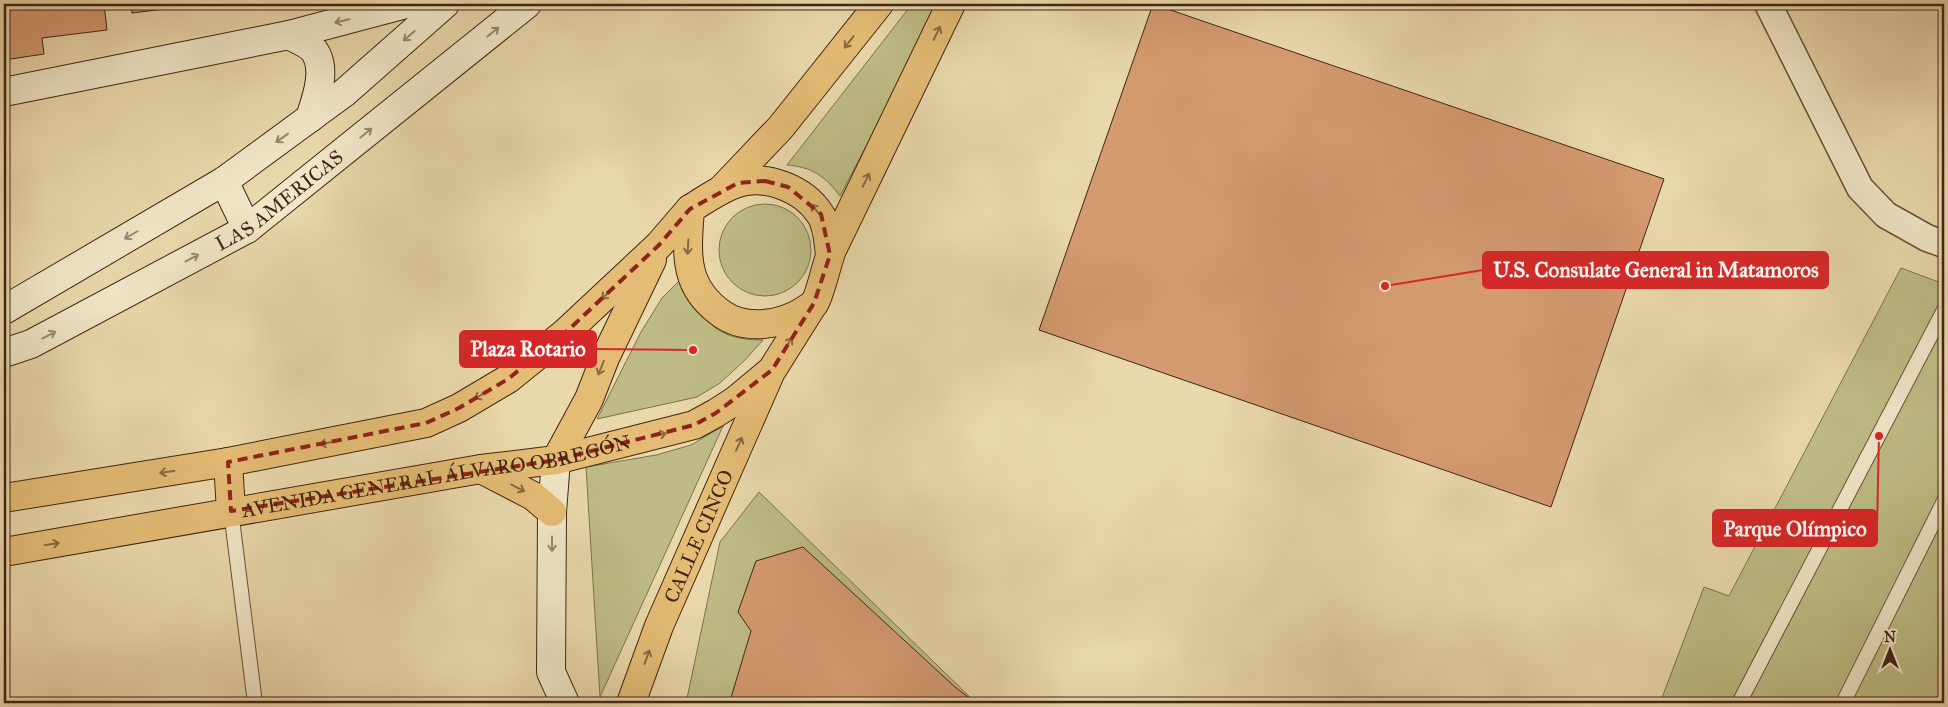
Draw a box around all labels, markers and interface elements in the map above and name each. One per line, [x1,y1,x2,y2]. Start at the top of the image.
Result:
one-way arrow [335,17,351,26]
one-way arrow [486,26,499,37]
one-way arrow [933,26,942,41]
one-way arrow [402,30,415,42]
one-way arrow [844,35,855,48]
one-way arrow [359,128,372,139]
one-way arrow [275,133,289,143]
street label: LAS AMERICAS [211,145,348,256]
one-way arrow [862,172,872,187]
one-way arrow [810,203,822,216]
one-way arrow [125,231,139,241]
one-way arrow [683,238,692,254]
callout: U.S. Consulate General in Matamoros [1483,252,1828,288]
one-way arrow [184,253,199,262]
text: U.S. Consulate General in Matamoros [1493,257,1819,283]
one-way arrow [601,288,613,300]
one-way arrow [41,330,56,340]
callout: Plaza Rotario [460,331,596,367]
text: Plaza Rotario [470,336,586,362]
one-way arrow [784,338,794,352]
one-way arrow [596,360,605,375]
one-way arrow [474,391,488,401]
street label: AVENIDA GENERAL ÁLVARO OBREGÓN [239,430,633,523]
one-way arrow [651,430,667,439]
one-way arrow [735,437,745,452]
one-way arrow [319,438,335,448]
street label: CALLE CINCO [659,466,738,607]
one-way arrow [159,467,175,477]
one-way arrow [511,483,526,493]
callout: Parque Olímpico [1713,510,1877,546]
text: Parque Olímpico [1723,516,1867,542]
one-way arrow [547,536,557,552]
one-way arrow [43,538,59,548]
north arrow [1866,624,1916,674]
text: N [1884,629,1896,646]
one-way arrow [643,650,652,666]

